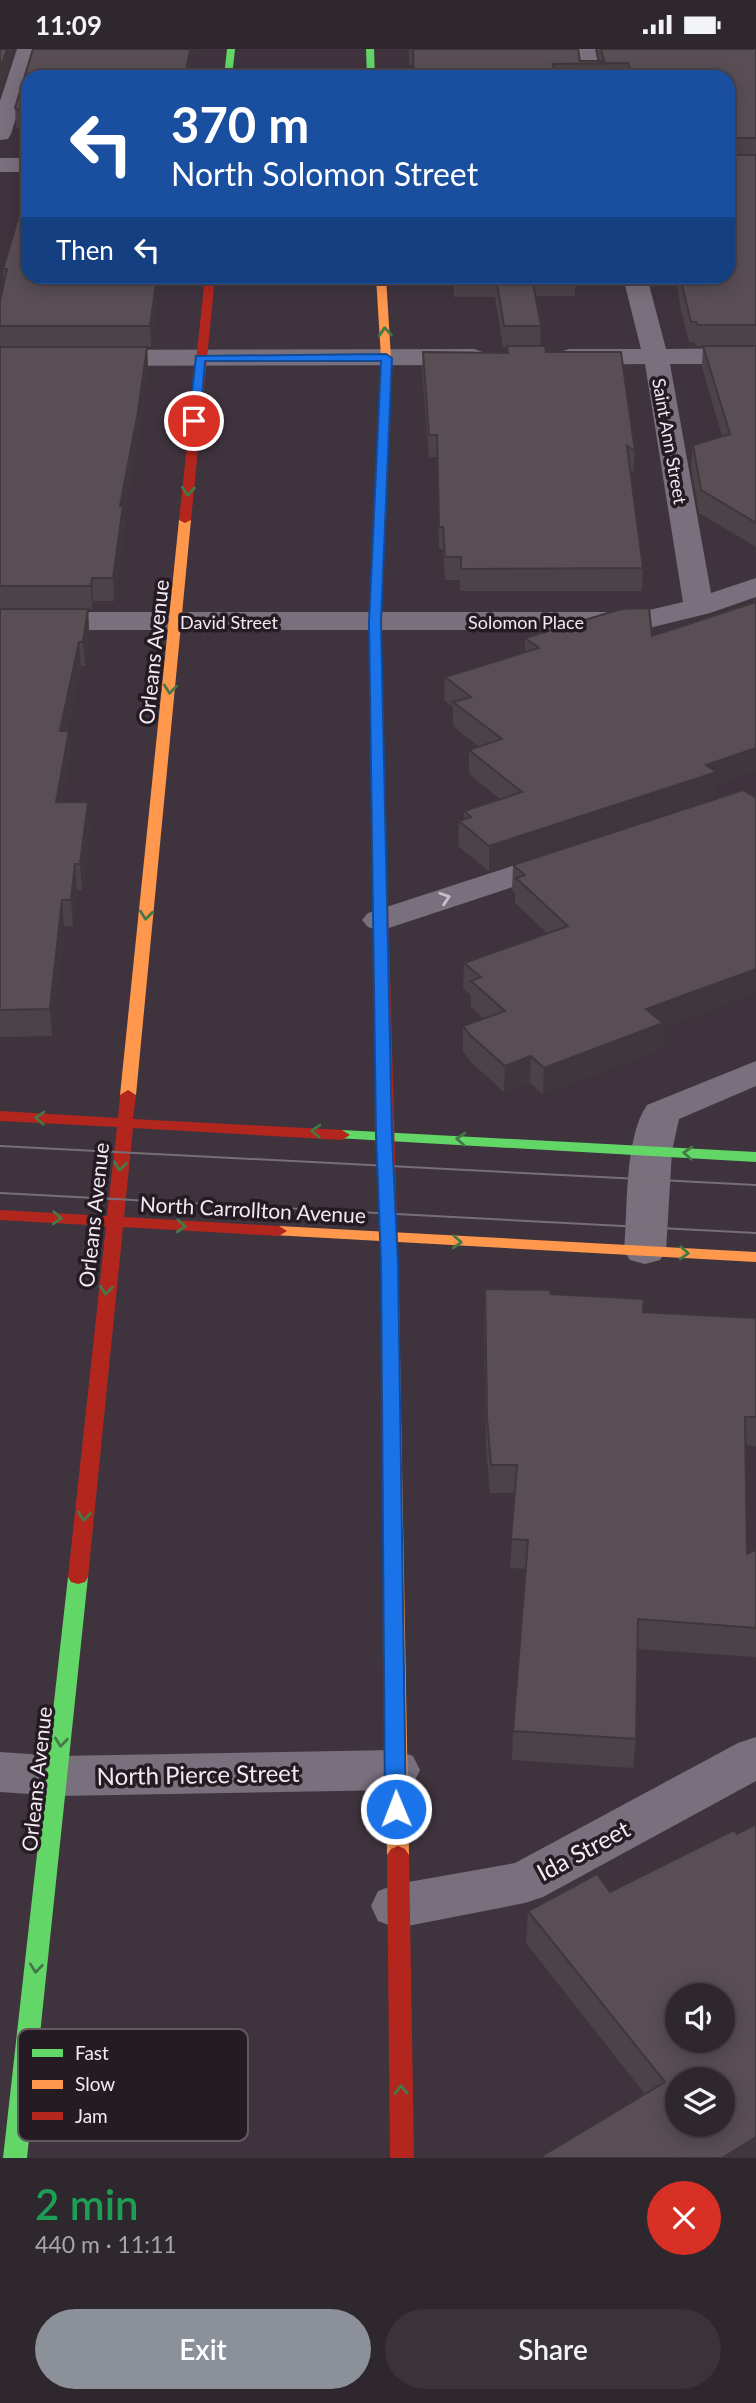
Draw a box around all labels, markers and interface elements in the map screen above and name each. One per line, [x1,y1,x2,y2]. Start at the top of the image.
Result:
text: 11:09 [35,9,102,41]
text: 370 m [171,95,309,153]
icon: left [56,98,147,189]
text: North Solomon Street [171,154,478,193]
icon: left [128,231,166,269]
text: Then [56,234,114,266]
one-way arrow [377,326,392,337]
street label: Saint Ann Street [648,376,692,506]
pin [164,391,224,451]
icon: arrive [175,402,213,440]
one-way arrow [181,485,196,496]
street label: Orleans Avenue [133,578,173,726]
street label: David Street [180,611,278,633]
street label: Solomon Place [468,611,584,633]
one-way arrow [163,683,178,695]
one-way arrow [439,892,451,907]
one-way arrow [139,910,154,921]
one-way arrow [34,1110,45,1125]
one-way arrow [310,1124,321,1139]
one-way arrow [455,1132,466,1147]
street label: Orleans Avenue [73,1141,113,1289]
one-way arrow [682,1145,693,1160]
one-way arrow [113,1160,128,1172]
street label: North Carrollton Avenue [139,1191,367,1227]
one-way arrow [51,1211,62,1226]
one-way arrow [176,1218,187,1233]
one-way arrow [452,1234,463,1249]
one-way arrow [679,1246,690,1261]
one-way arrow [99,1284,114,1295]
one-way arrow [76,1510,91,1522]
street label: Orleans Avenue [16,1705,56,1853]
one-way arrow [54,1737,69,1748]
street label: North Pierce Street [96,1758,300,1790]
position arrow [359,1772,433,1846]
street label: Ida Street [532,1813,635,1887]
one-way arrow [28,1963,43,1974]
map controls [665,1983,735,2137]
button: sound [665,1983,735,2053]
legend [18,2029,248,2141]
text: Fast [75,2041,109,2064]
button: layers [665,2067,735,2137]
text: Slow [75,2072,115,2095]
one-way arrow [393,2084,409,2095]
text: Jam [75,2104,108,2127]
text: 2 min [35,2179,139,2229]
button: close [647,2181,721,2255]
text: 440 m · 11:11 [35,2230,177,2258]
button: Exit [35,2309,371,2389]
button: Share [385,2309,721,2389]

